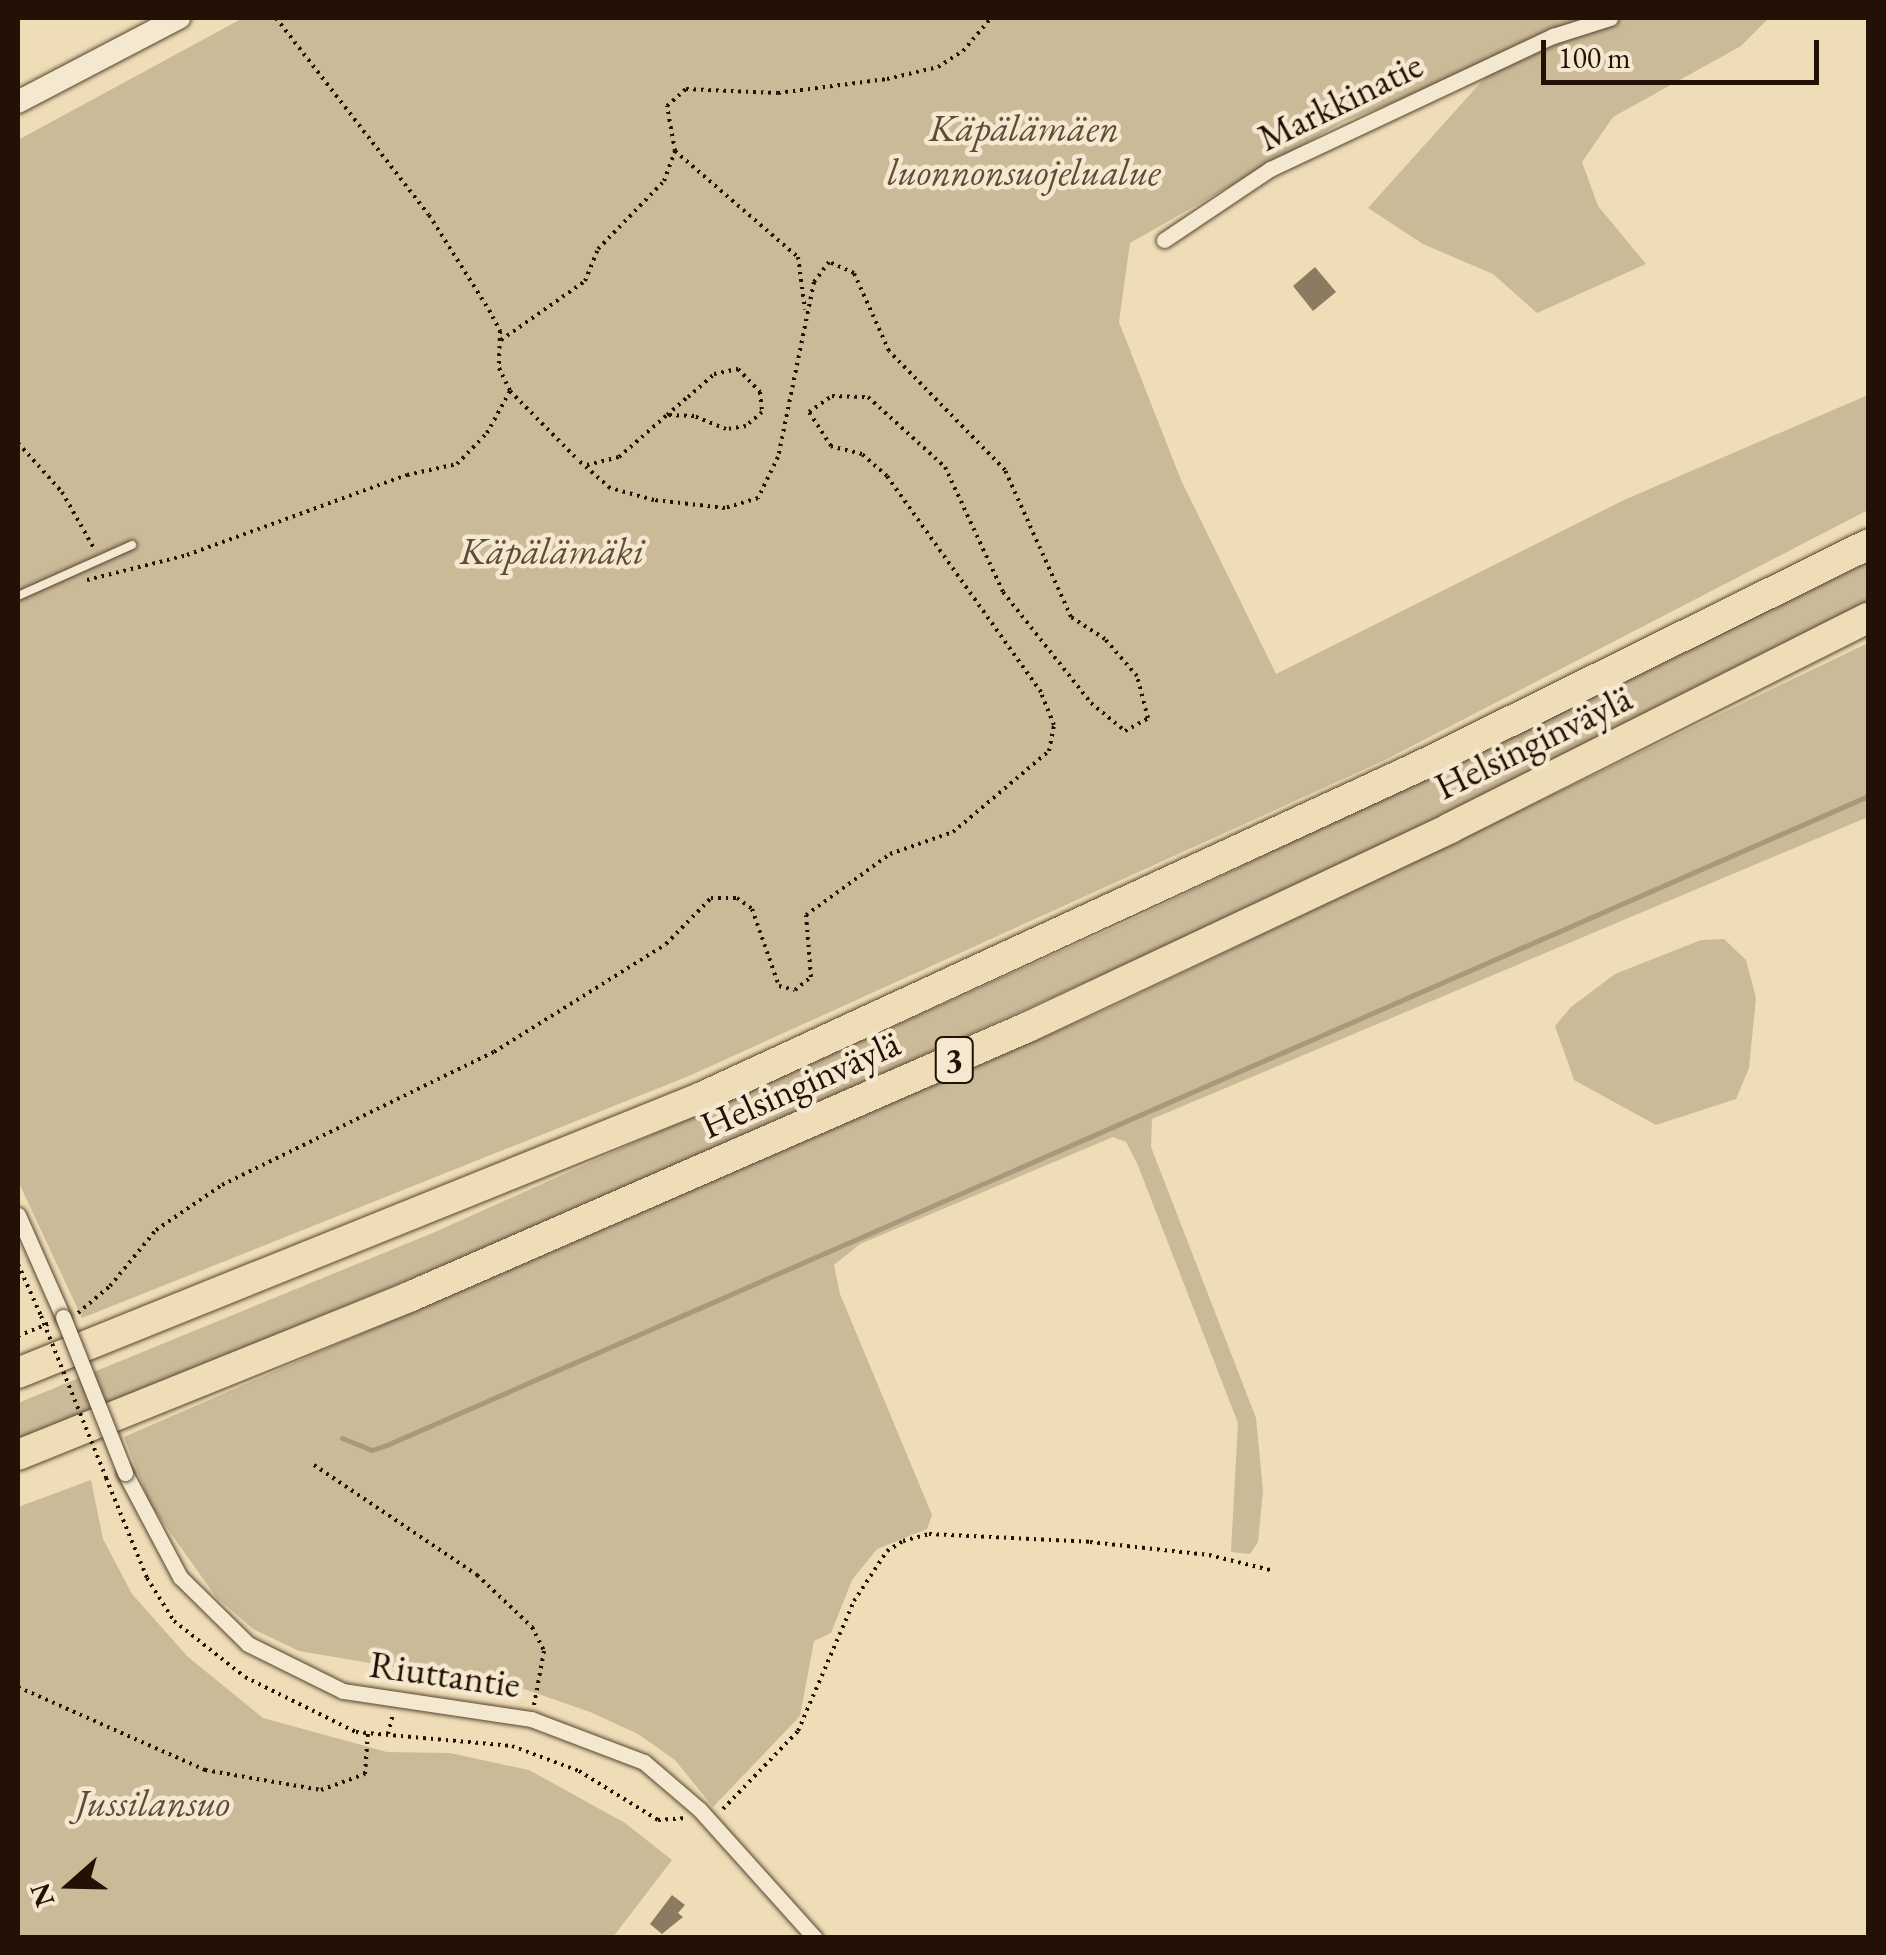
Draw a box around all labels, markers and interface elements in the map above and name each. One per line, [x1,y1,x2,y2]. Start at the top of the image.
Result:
scale bar [1546,20,1824,82]
text: 100 m [1558,38,1631,77]
street label: Markkinatie [1250,42,1430,160]
park label: Käpälämäen luonnonsuojelualue [887,105,1161,194]
park label: Käpälämäki [460,528,644,574]
street label: Helsinginväylä [1427,675,1639,809]
street label: Helsinginväylä [693,1020,907,1148]
road number: 3 [934,1030,974,1090]
street label: Riuttantie [367,1641,523,1707]
park label: Jussilansuo [76,1780,230,1826]
north arrow [20,1835,120,1935]
text: N [21,1878,63,1912]

